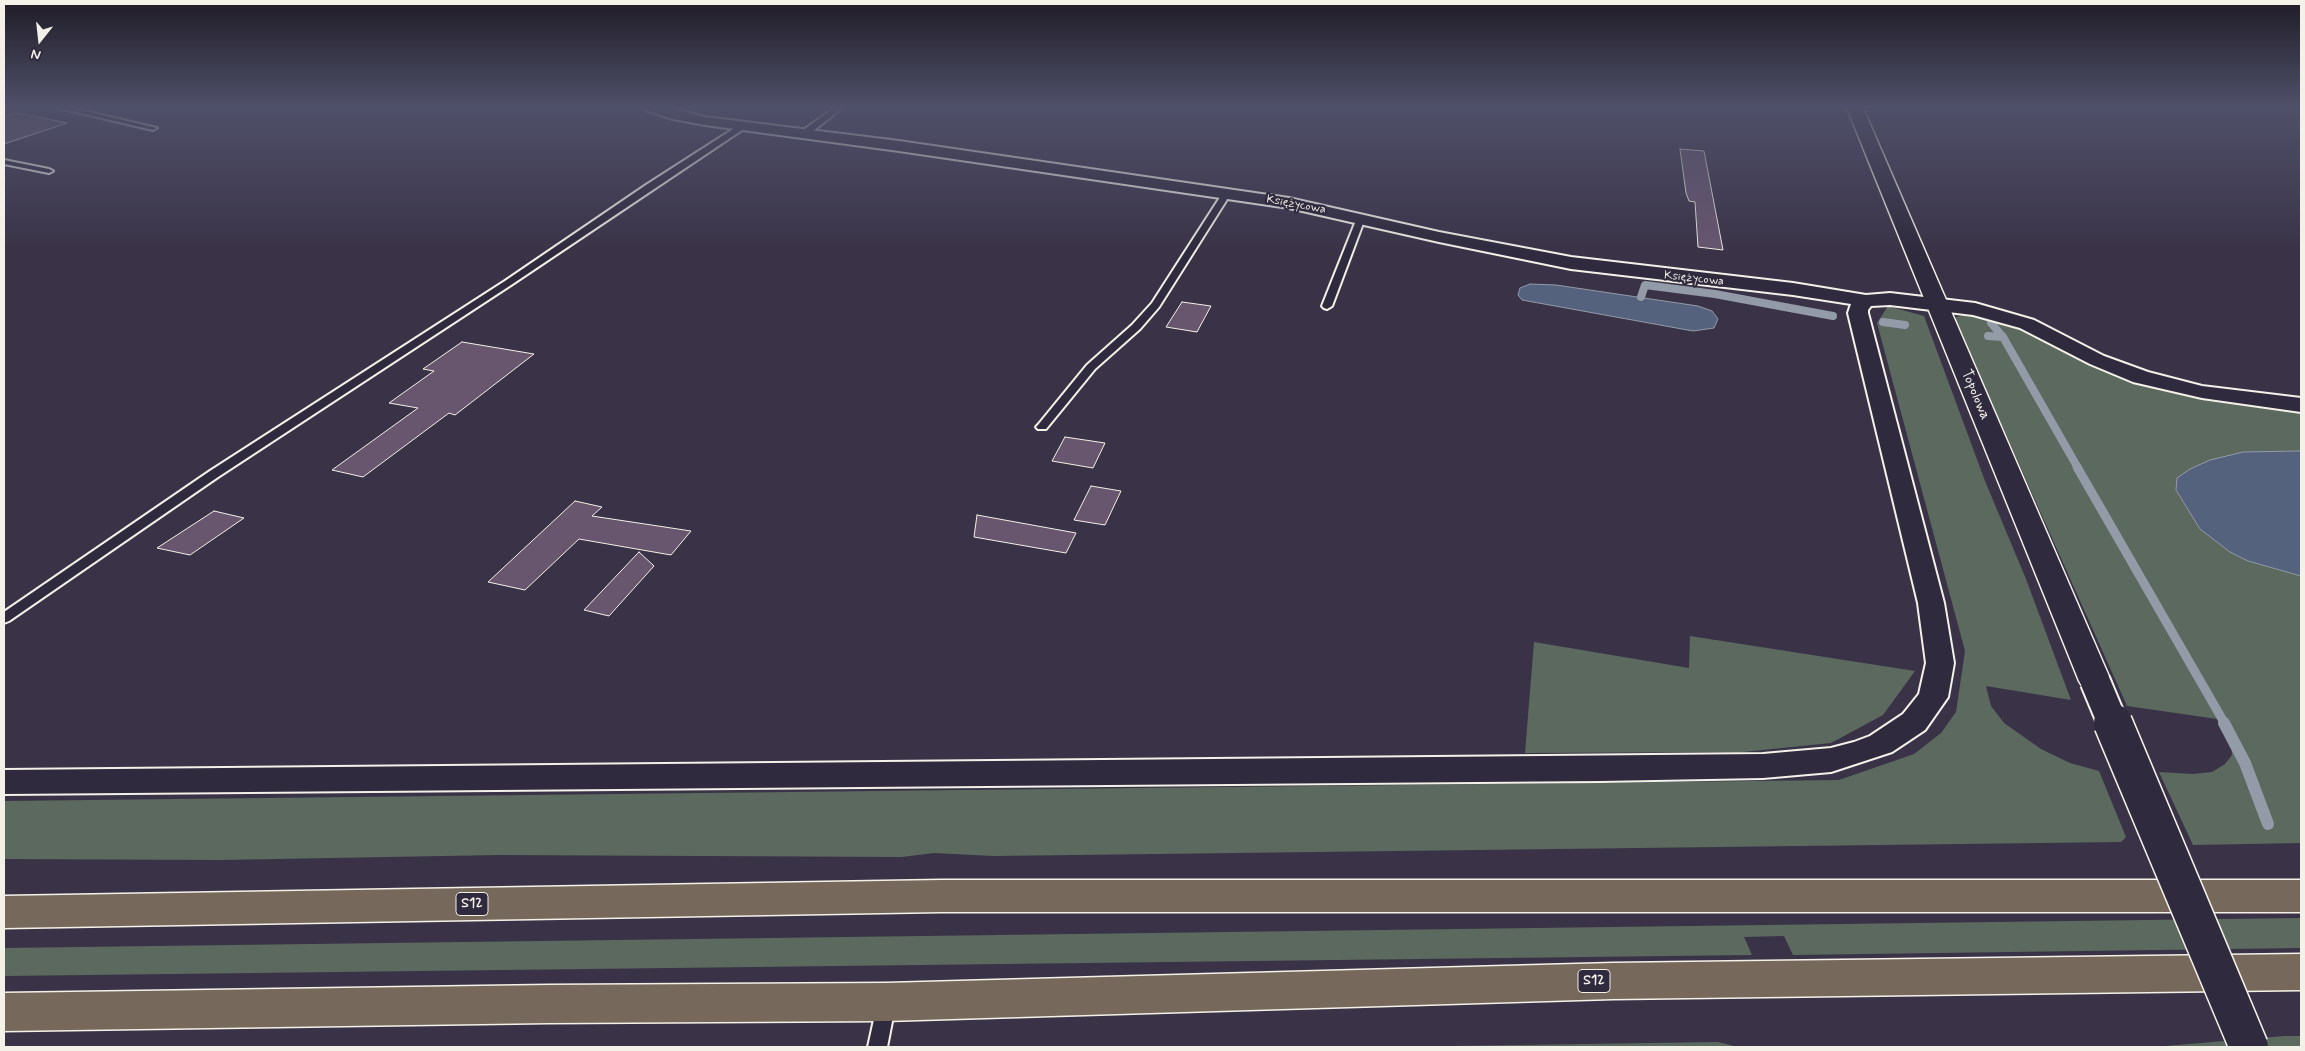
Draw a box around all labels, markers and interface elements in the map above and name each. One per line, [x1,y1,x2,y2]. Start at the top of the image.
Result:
north arrow [15,15,65,65]
text: N [29,44,43,64]
street label: Księżycowa [1265,193,1327,217]
street label: Księżycowa [1663,269,1725,289]
street label: Topolowa [1956,367,1994,423]
road number: S12 [456,892,488,916]
road number: S12 [1578,969,1610,992]

